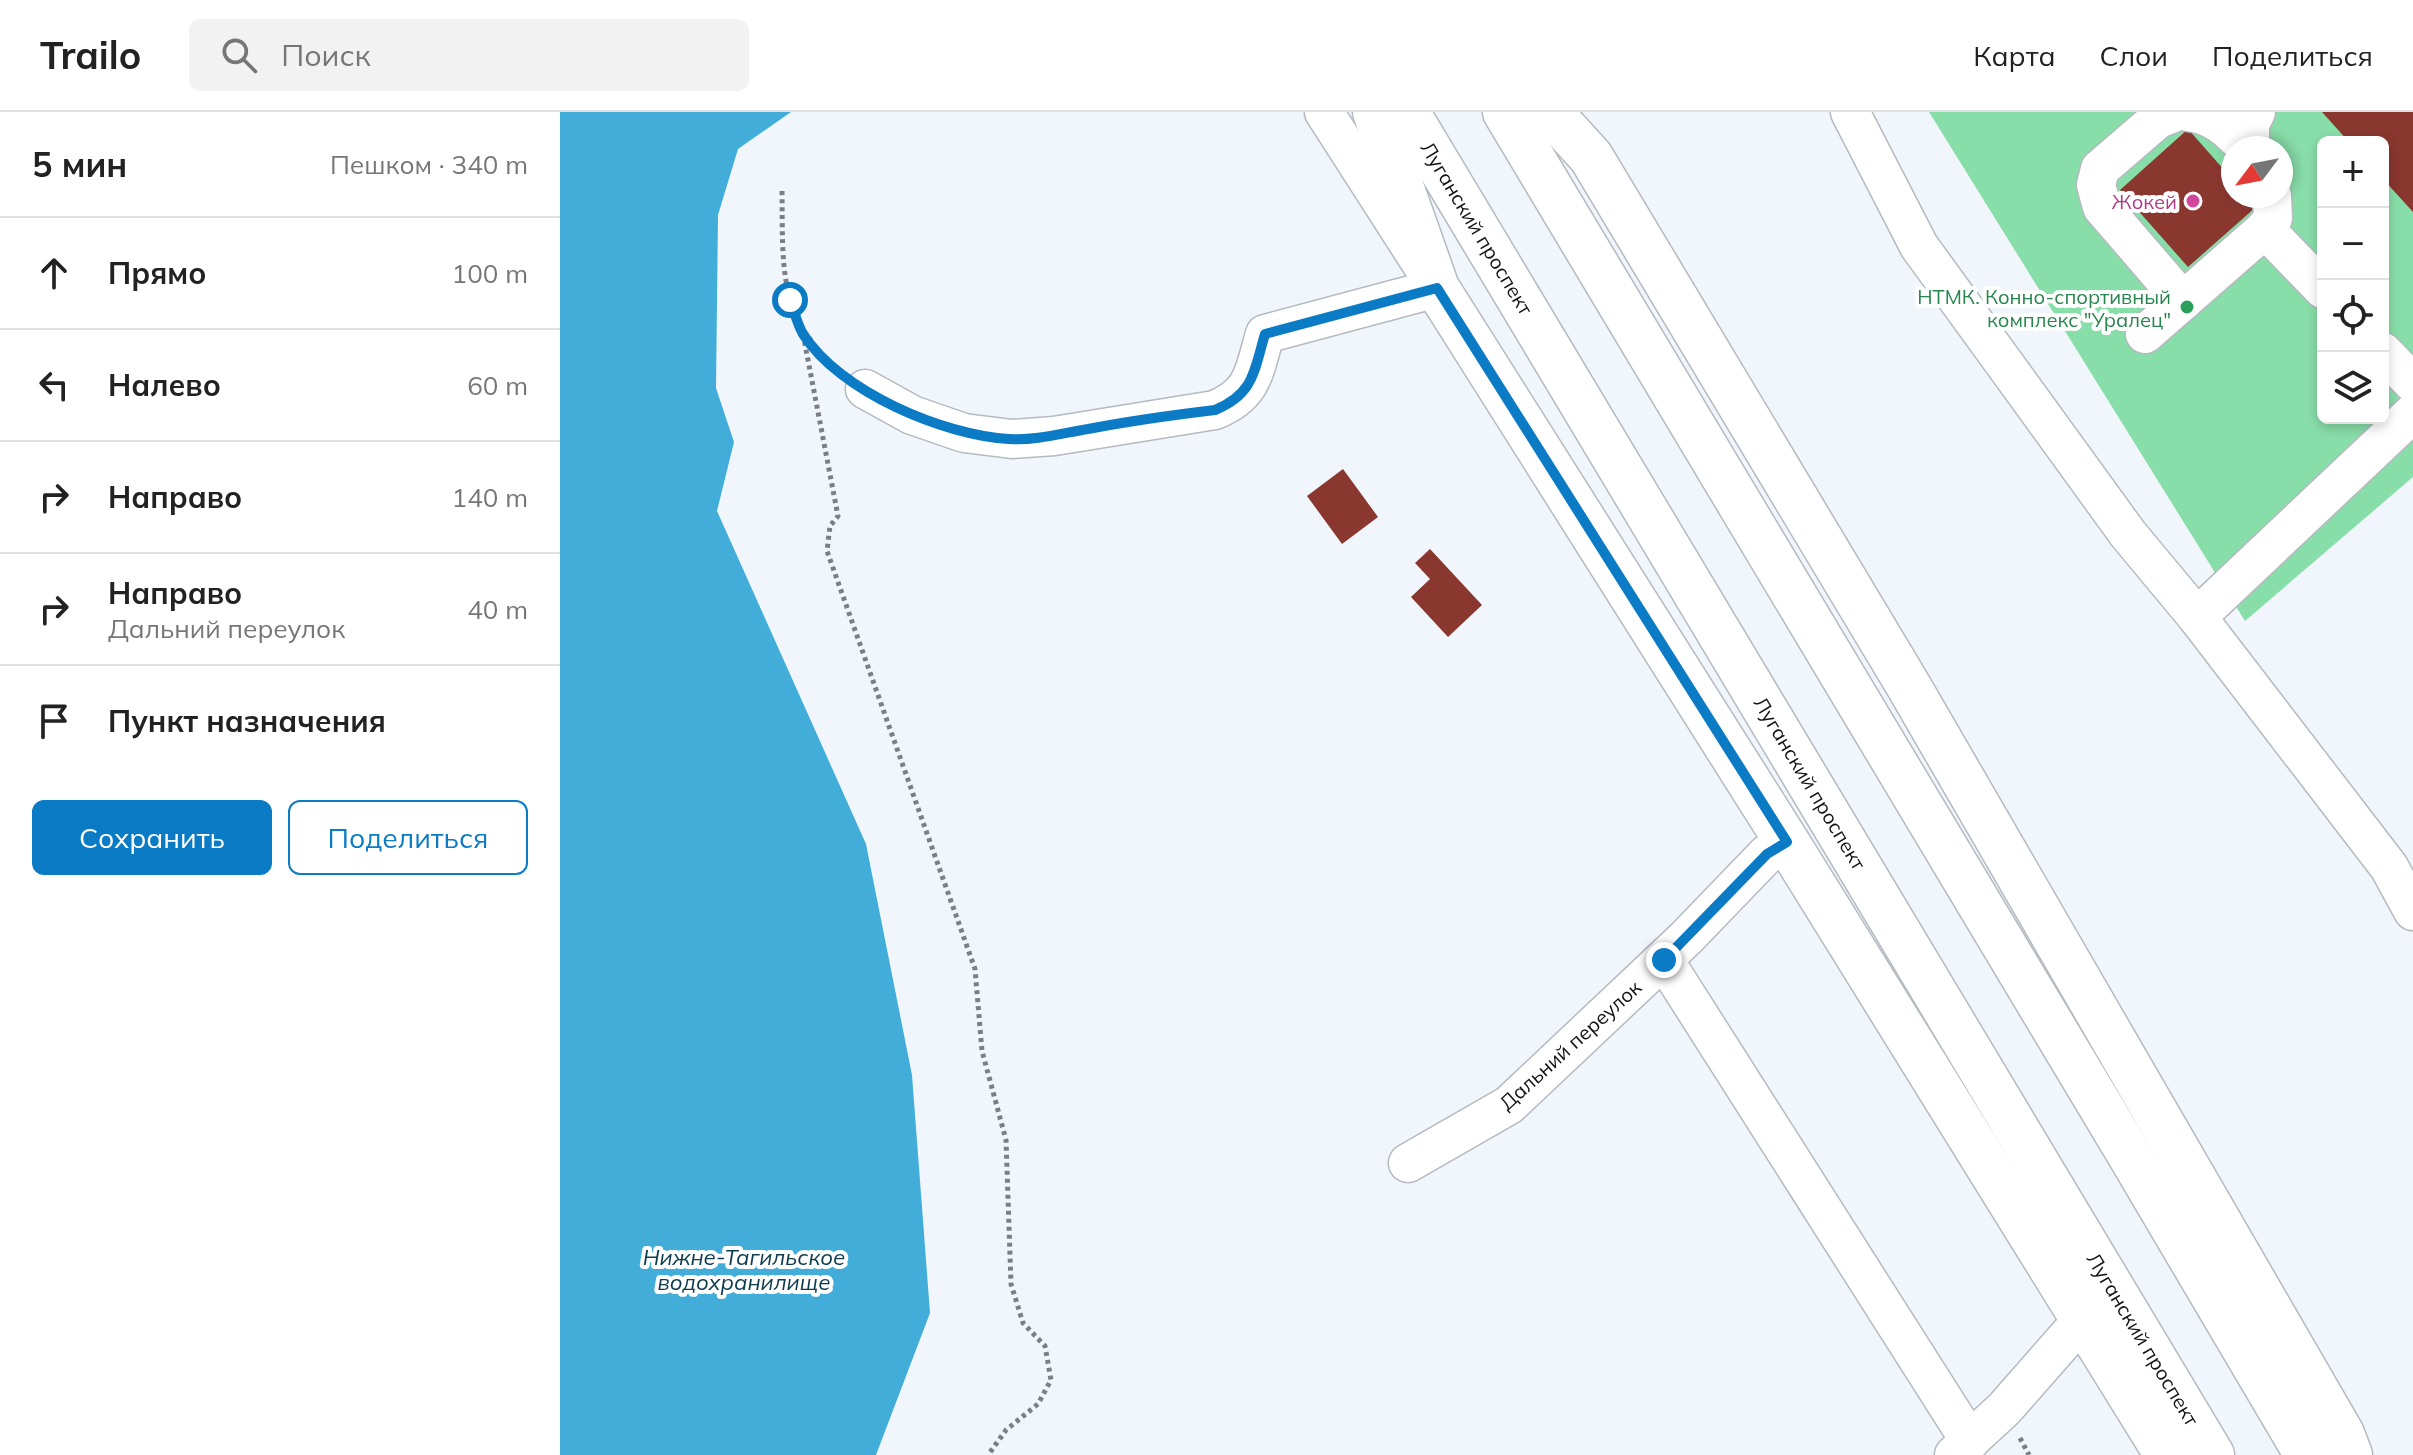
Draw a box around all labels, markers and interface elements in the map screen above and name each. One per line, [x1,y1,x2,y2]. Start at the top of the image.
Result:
search box [189,19,749,91]
text: Trailo [40,31,141,79]
icon: search [217,33,261,77]
text: Поиск [281,36,371,74]
text: Карта [1973,38,2056,73]
text: Слои [2100,38,2168,73]
text: Поделиться [2212,38,2373,73]
north arrow [2221,136,2293,208]
map controls [2317,136,2389,424]
button: + [2317,136,2389,208]
street label: Луганский проспект [1415,137,1539,320]
text: 5 мин [32,143,127,186]
text: Пешком · 340 m [330,148,528,181]
place label: Жокей [2112,189,2177,214]
marker: Жокей [2184,192,2202,210]
button: − [2317,208,2389,280]
icon: ahead [32,251,76,295]
text: Прямо [108,254,206,292]
text: 100 m [452,257,528,290]
button: locate [2317,280,2389,352]
route start [772,282,808,318]
place label: НТМК. Конно-спортивный комплекс "Уралец" [1917,284,2171,332]
marker: НТМК. Конно-спортивный комплекс "Уралец" [2178,298,2196,316]
button: layers [2317,352,2389,424]
icon: left [32,363,76,407]
text: Налево [108,366,221,404]
text: 60 m [467,369,528,402]
icon: right [32,475,76,519]
text: Направо [108,478,242,516]
text: 140 m [452,481,528,514]
text: Направо [108,574,242,612]
icon: right [32,587,76,631]
text: 40 m [467,593,528,626]
text: Дальний переулок [108,612,345,645]
street label: Луганский проспект [1748,692,1872,875]
icon: arrive [32,699,76,743]
text: Пункт назначения [108,702,386,740]
button: Сохранить [32,800,272,875]
button: Поделиться [288,800,528,875]
route end [1646,942,1682,978]
street label: Дальний переулок [1494,975,1646,1115]
water label: Нижне-Тагильское водохранилище [643,1243,845,1296]
street label: Луганский проспект [2081,1248,2205,1431]

